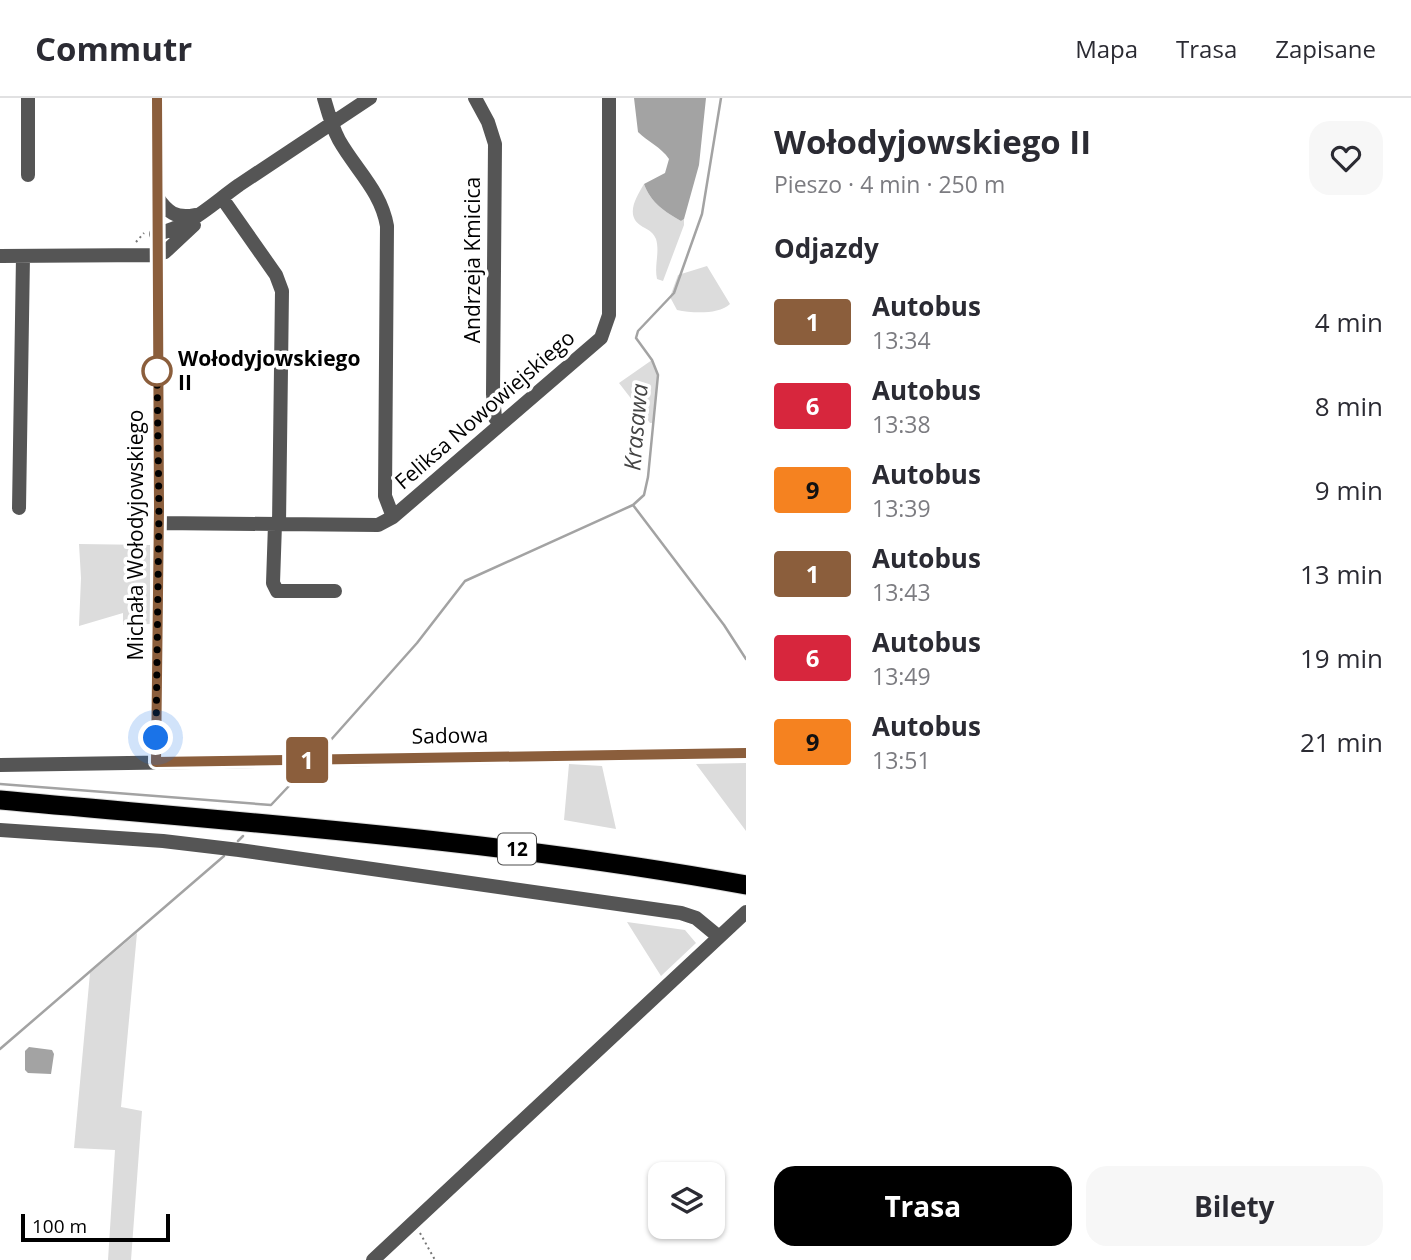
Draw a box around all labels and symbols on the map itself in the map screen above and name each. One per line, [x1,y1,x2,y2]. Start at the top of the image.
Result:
street label: Andrzeja Kmicica [458,177,486,343]
street label: Feliksa Nowowiejskiego [389,323,580,495]
place label: Wołodyjowskiego II [178,344,360,396]
marker: Wołodyjowskiego II [142,356,172,386]
water label: Krasawa [615,382,655,472]
street label: Michała Wołodyjowskiego [121,410,149,660]
your location [138,720,173,755]
street label: Sadowa [411,720,489,750]
line badge: 1 [284,737,330,783]
road number: 12 [498,834,536,864]
scale bar [21,1211,170,1243]

